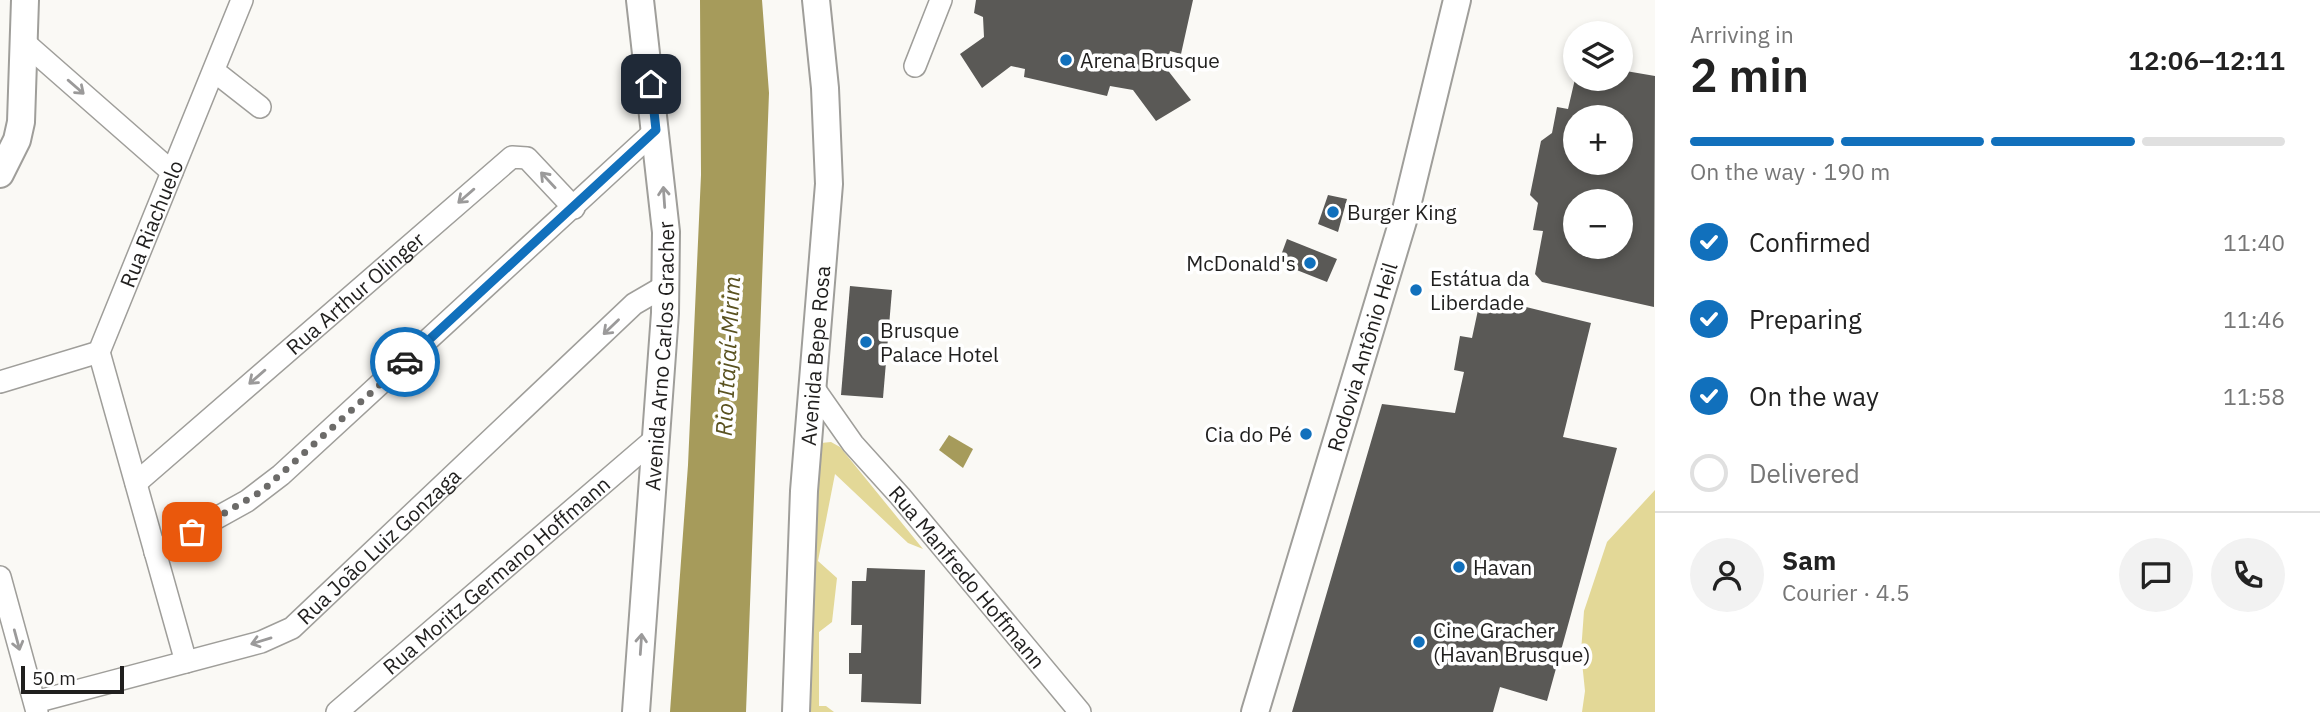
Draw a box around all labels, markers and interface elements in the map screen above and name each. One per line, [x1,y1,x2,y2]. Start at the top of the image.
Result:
text: Arriving in [1690,19,1794,49]
map controls [1563,21,1633,259]
button: layers [1563,21,1633,91]
text: 12:06–12:11 [2128,43,2285,77]
text: 2 min [1690,45,1809,105]
place label: Arena Brusque [1080,46,1220,74]
marker: Arena Brusque [1058,52,1074,68]
pin [621,54,681,114]
icon: home [632,65,670,103]
one-way arrow [67,79,84,96]
button: + [1563,105,1633,175]
street label: Rua Riachuelo [113,156,190,291]
text: On the way · 190 m [1690,156,1890,186]
one-way arrow [539,172,556,189]
one-way arrow [657,186,670,209]
one-way arrow [457,187,475,203]
button: − [1563,189,1633,259]
place label: Burger King [1347,198,1457,226]
marker: Burger King [1325,204,1341,220]
street label: Avenida Arno Carlos Gracher [638,219,680,492]
icon: check [1690,223,1728,261]
street label: Rua Arthur Olinger [280,225,431,361]
text: Confirmed [1749,225,1871,259]
text: 11:40 [2223,227,2285,257]
place label: McDonald's [1186,249,1296,277]
marker: McDonald's [1302,255,1318,271]
street label: Rodovia Antônio Heil [1320,259,1404,455]
street label: Avenida Bepe Rosa [794,264,836,447]
place label: Estátua da Liberdade [1430,264,1530,316]
water label: Rio Itajaí-Mirim [708,275,746,437]
marker: Estátua da Liberdade [1408,282,1424,298]
icon: check [1690,300,1728,338]
text: Preparing [1749,302,1862,336]
text: 11:46 [2223,304,2285,334]
place label: Brusque Palace Hotel [880,316,999,368]
one-way arrow [602,318,619,335]
courier [370,327,440,397]
marker: Brusque Palace Hotel [858,334,874,350]
icon: car [386,343,424,381]
one-way arrow [248,369,266,385]
icon: check [1690,377,1728,415]
text: On the way [1749,379,1879,413]
text: 11:58 [2223,381,2285,411]
place label: Cia do Pé [1205,420,1292,448]
marker: Cia do Pé [1298,426,1314,442]
text: Delivered [1749,456,1860,490]
street label: Rua João Luiz Gonzaga [291,462,466,630]
street label: Rua Moritz Germano Hoffmann [377,470,616,681]
street label: Rua Manfredo Hoffmann [883,479,1052,674]
pin [162,502,222,562]
icon: bag [173,513,211,551]
button: person [1690,538,1764,612]
button: chat [2119,538,2193,612]
button: phone [2211,538,2285,612]
text: Sam [1782,543,1836,577]
place label: Havan [1473,553,1532,581]
marker: Havan [1451,559,1467,575]
text: Courier · 4.5 [1782,577,1910,607]
place label: Cine Gracher (Havan Brusque) [1433,616,1590,668]
one-way arrow [12,629,25,651]
one-way arrow [635,633,648,656]
marker: Cine Gracher (Havan Brusque) [1411,634,1427,650]
one-way arrow [250,636,272,649]
scale bar [21,663,124,695]
text: 50 m [32,666,76,690]

